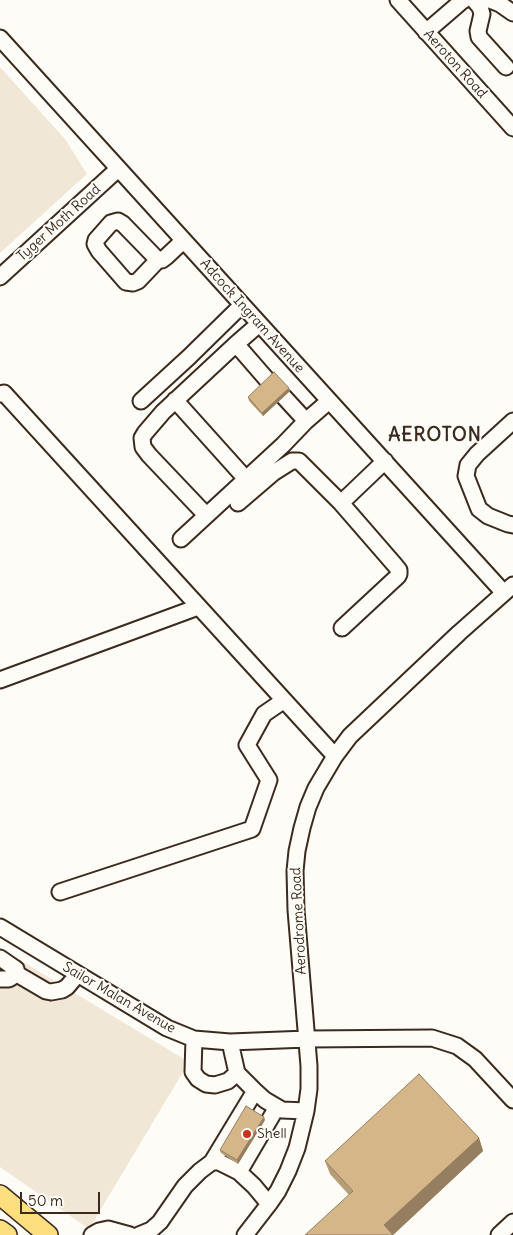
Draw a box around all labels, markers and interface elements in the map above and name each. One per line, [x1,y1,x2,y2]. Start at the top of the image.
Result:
street label: Aeroton Road [420,26,490,102]
street label: Tyger Moth Road [14,181,104,265]
street label: Adcock Ingram Avenue [196,255,308,377]
district label: AEROTON [387,425,483,447]
street label: Aerodrome Road [288,867,310,975]
street label: Sailor Malan Avenue [60,959,178,1037]
place label: Shell [257,1126,287,1142]
marker: Shell [241,1128,253,1140]
scale bar [22,1182,102,1214]
text: 50 m [28,1191,63,1210]

